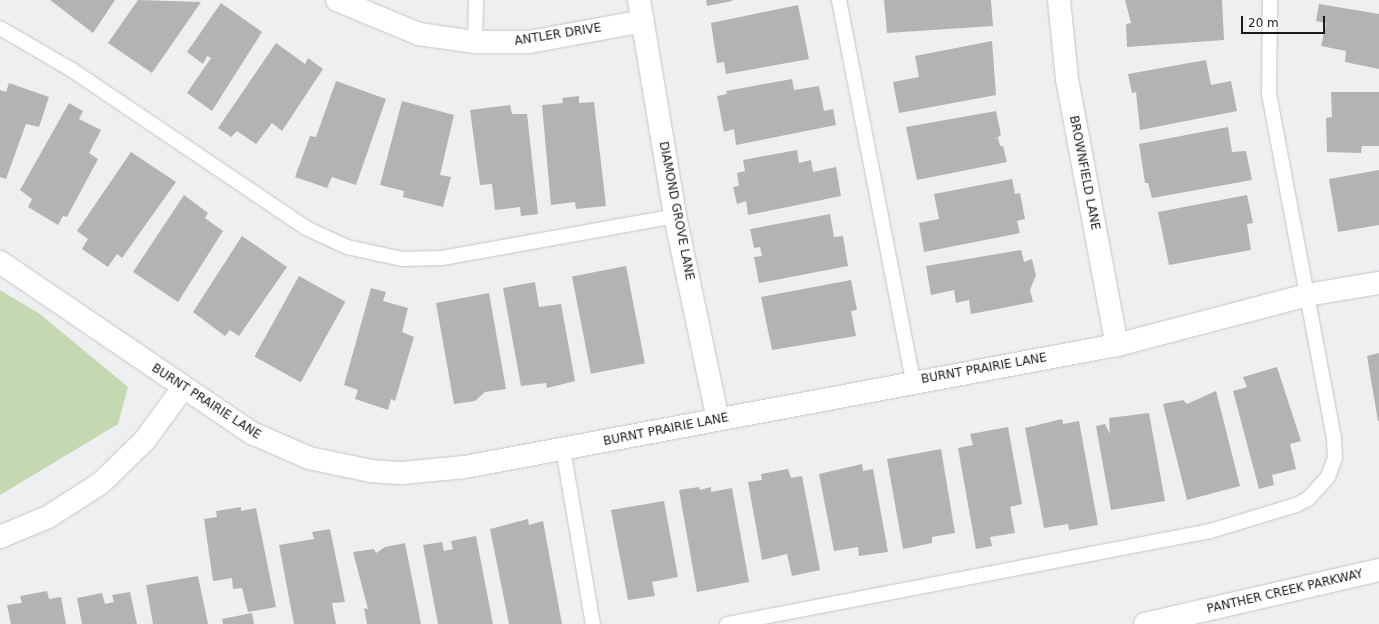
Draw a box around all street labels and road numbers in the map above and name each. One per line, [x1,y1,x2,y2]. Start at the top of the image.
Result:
street label: ANTLER DRIVE [513,21,603,49]
street label: BROWNFIELD LANE [1066,115,1102,231]
street label: DIAMOND GROVE LANE [655,140,697,282]
street label: BURNT PRAIRIE LANE [920,351,1048,387]
street label: BURNT PRAIRIE LANE [149,361,263,443]
street label: BURNT PRAIRIE LANE [602,411,730,449]
street label: PANTHER CREEK PARKWAY [1206,567,1364,617]

